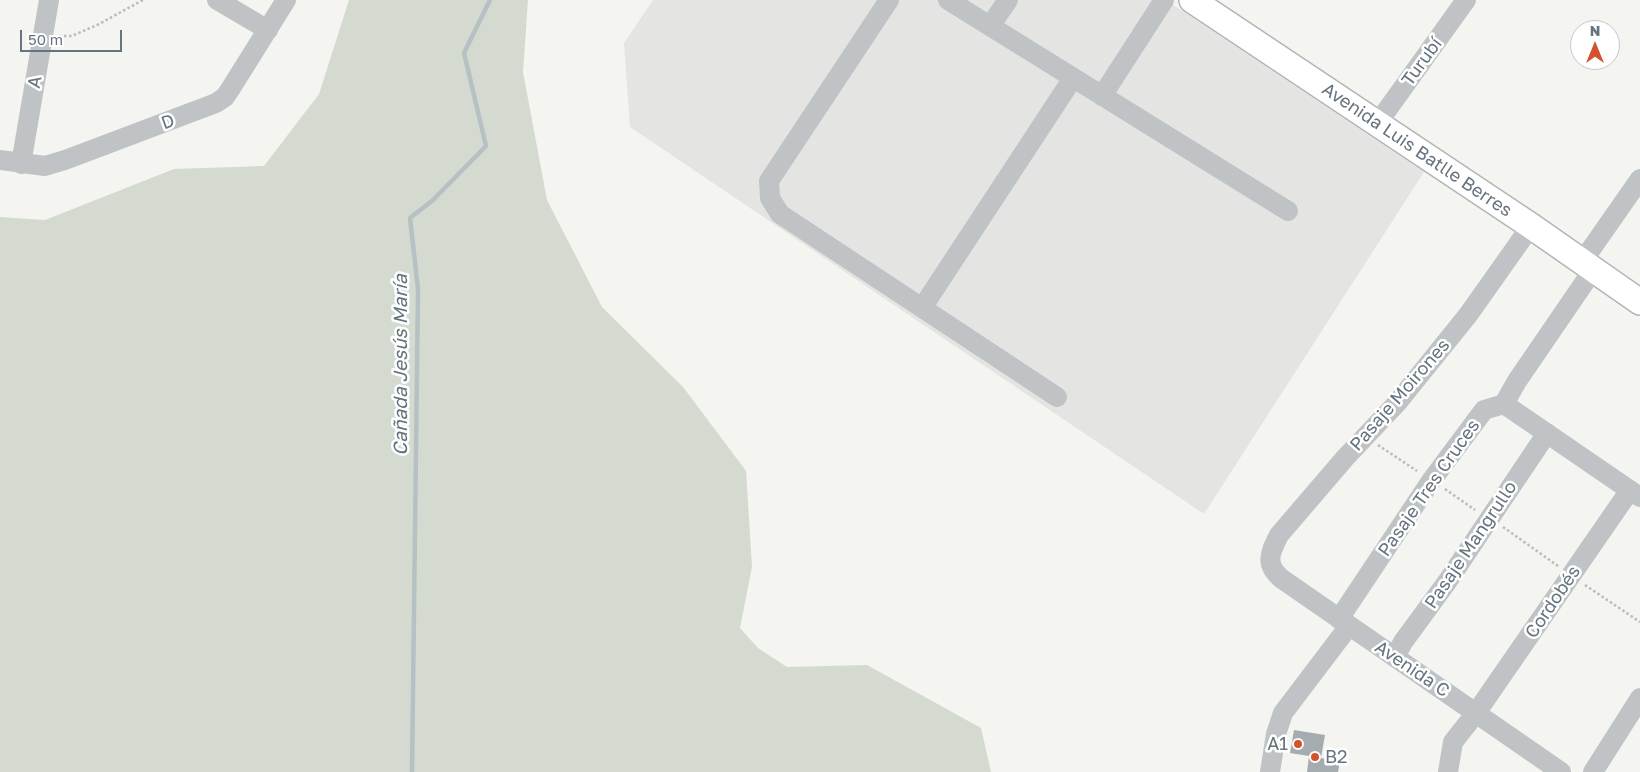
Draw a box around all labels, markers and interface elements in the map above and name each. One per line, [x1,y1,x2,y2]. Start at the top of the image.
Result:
scale bar [22,20,125,52]
north arrow [1570,20,1620,70]
text: N [1590,22,1600,39]
text: 50 m [28,30,63,48]
street label: Turubí [1397,34,1447,90]
street label: A [23,74,47,90]
street label: Avenida Luis Batlle Berres [1318,78,1516,222]
street label: D [158,110,178,134]
water label: Cañada Jesús María [390,274,412,456]
street label: Pasaje Moirones [1346,335,1454,455]
street label: Pasaje Tres Cruces [1374,415,1484,561]
street label: Pasaje Mangrullo [1420,477,1522,613]
street label: Cordobés [1521,562,1585,642]
street label: Avenida C [1371,636,1453,702]
place label: A1 [1267,733,1288,755]
marker: A1 [1292,738,1304,750]
place label: B2 [1325,746,1347,768]
marker: B2 [1309,751,1321,763]

